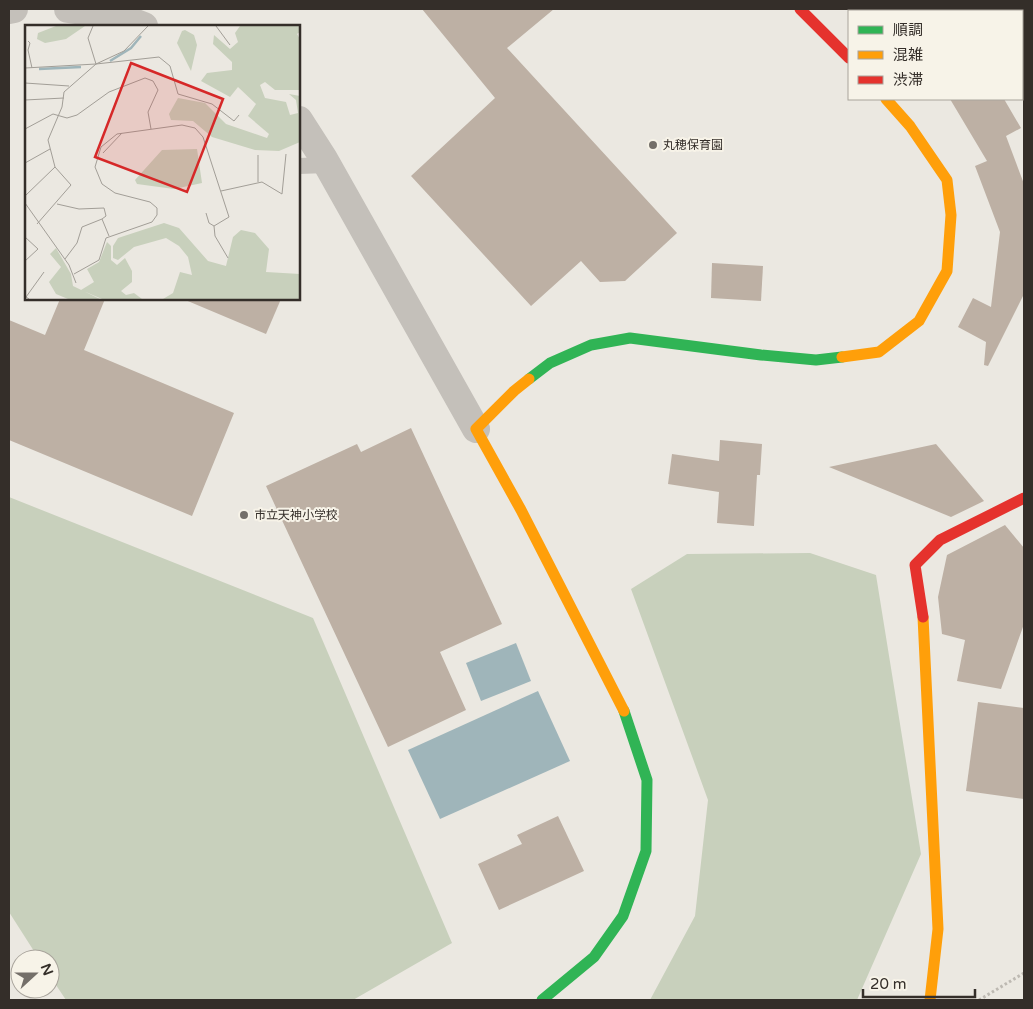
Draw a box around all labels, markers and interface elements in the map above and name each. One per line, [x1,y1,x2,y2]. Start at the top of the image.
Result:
legend [848,10,1023,100]
text: 順調 [893,21,923,39]
inset map [25,25,300,300]
text: 混雑 [893,46,923,64]
text: 渋滞 [893,71,923,89]
place label: 丸穂保育園 [663,138,723,152]
marker: 丸穂保育園 [647,139,659,151]
place label: 市立天神小学校 [254,508,338,522]
marker: 市立天神小学校 [238,509,250,521]
north arrow [10,949,60,999]
text: N [37,961,57,978]
scale bar [863,966,976,998]
text: 20 m [870,975,907,993]

